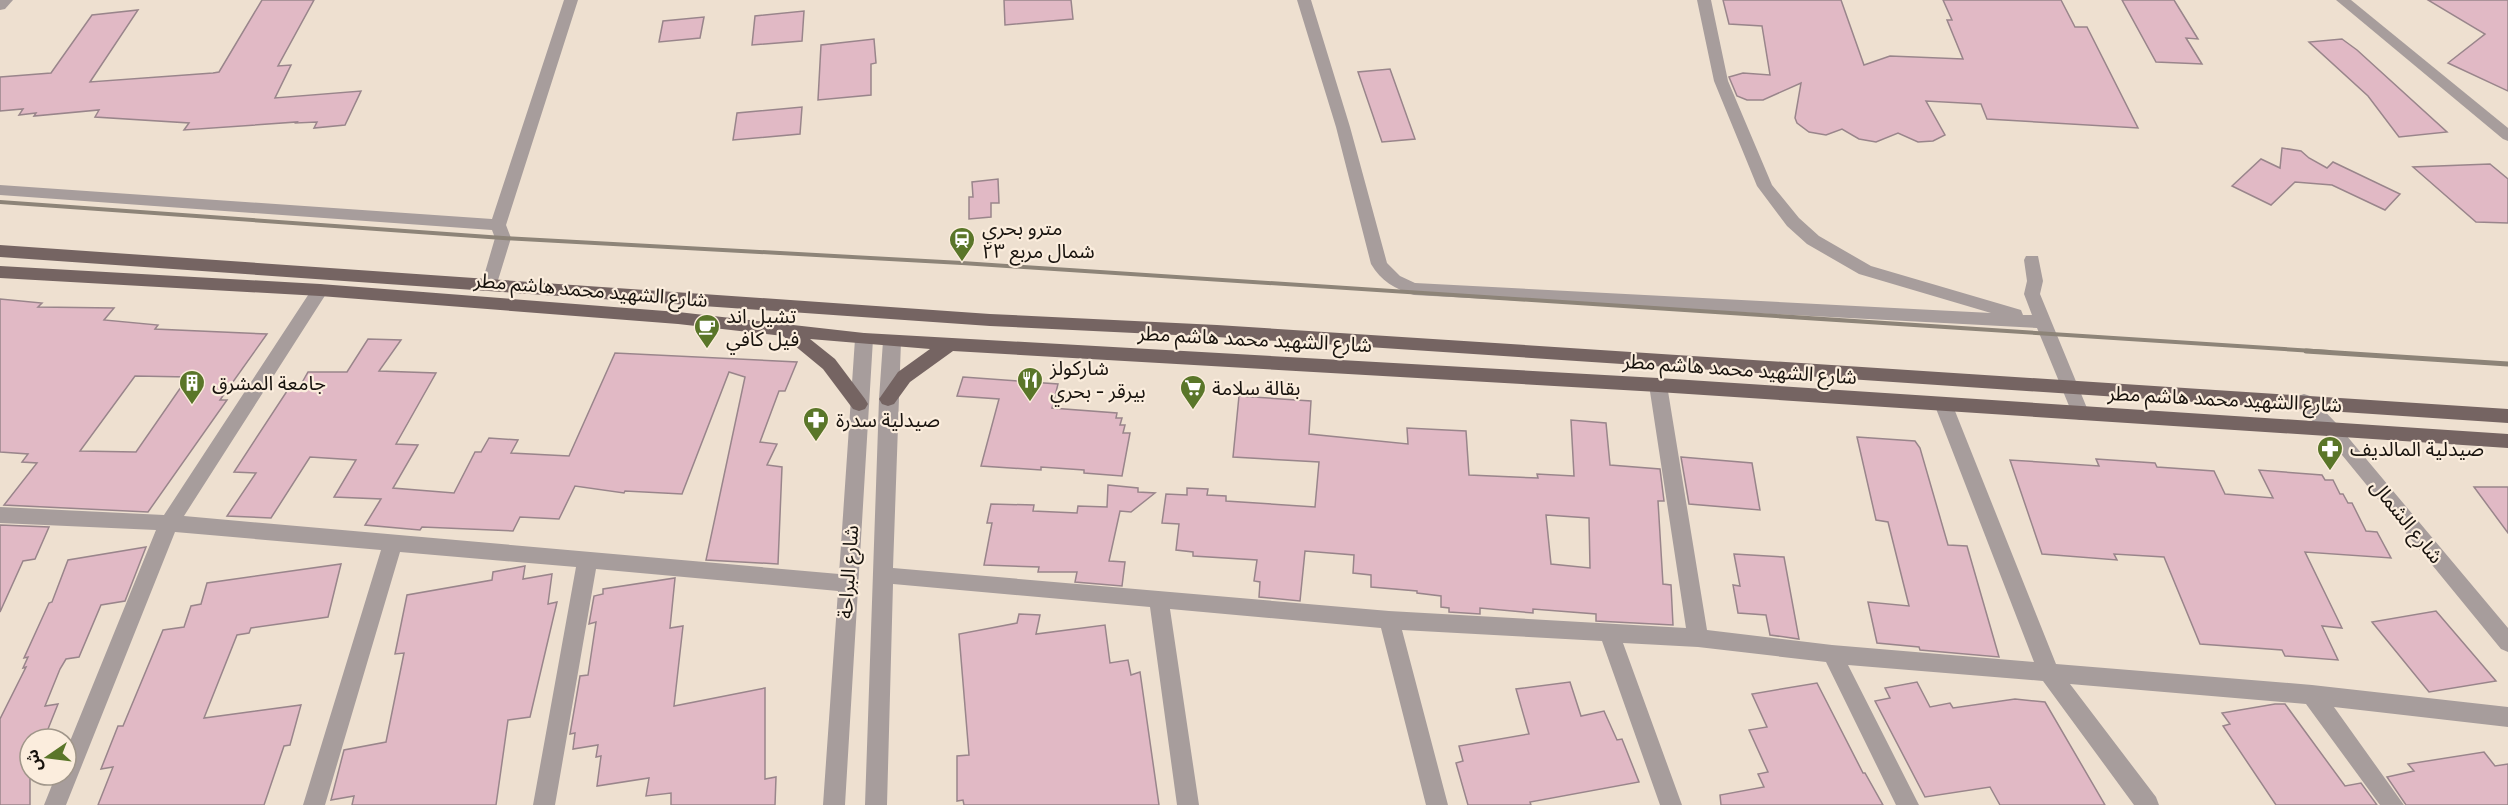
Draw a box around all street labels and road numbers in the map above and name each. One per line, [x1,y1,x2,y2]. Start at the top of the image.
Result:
street label: شارع الشهيد محمد هاشم مطر [472,268,709,315]
street label: شارع الشهيد محمد هاشم مطر [1136,321,1373,360]
street label: شارع الشهيد محمد هاشم مطر [1621,349,1858,392]
street label: شارع الشهيد محمد هاشم مطر [2106,381,2343,420]
street label: شارع الشمال [2363,474,2448,570]
street label: شارع البراحة [833,524,866,620]

